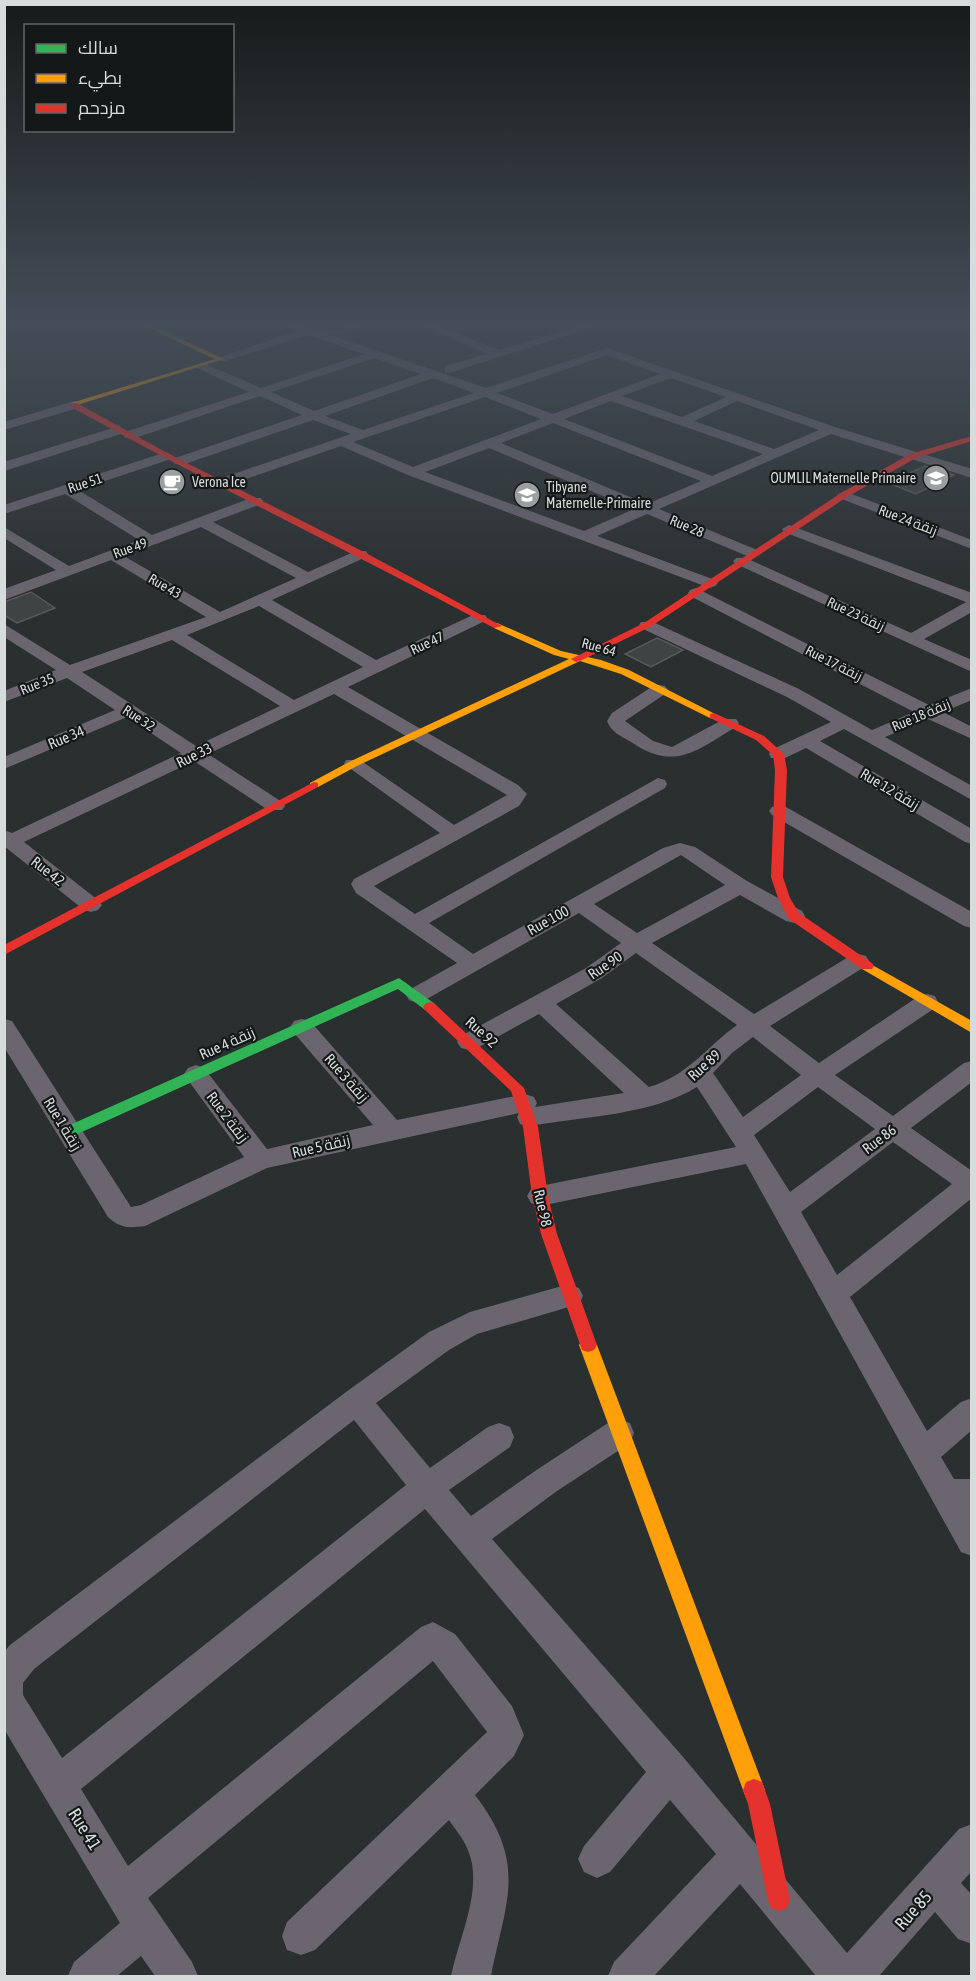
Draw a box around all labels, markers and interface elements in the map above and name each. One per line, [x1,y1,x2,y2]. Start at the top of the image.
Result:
legend [24,24,234,132]
text: سالك [78,37,118,58]
text: بطيء [78,67,122,92]
text: مزدحم [78,97,126,120]
school or university icon: OUMLIL Maternelle Primaire [921,463,951,493]
cafe icon: Verona Ice [157,467,187,497]
street label: Rue 51 [66,470,104,496]
place label: OUMLIL Maternelle Primaire [770,470,916,486]
place label: Verona Ice [192,474,246,490]
place label: Tibyane Maternelle-Primaire [546,479,651,511]
school or university icon: Tibyane Maternelle-Primaire [512,480,542,510]
street label: Rue 24 زنقة [876,501,940,539]
street label: Rue 28 [668,512,707,540]
street label: Rue 49 [111,534,149,562]
street label: Rue 43 [146,570,184,602]
street label: Rue 23 زنقة [825,594,887,634]
street label: Rue 47 [408,628,446,658]
street label: Rue 64 [580,635,618,659]
street label: Rue 17 زنقة [803,642,865,684]
street label: Rue 35 [18,670,56,698]
street label: Rue 18 زنقة [890,696,952,734]
street label: Rue 32 [120,702,158,734]
street label: Rue 34 [45,722,87,752]
street label: Rue 33 [173,739,215,771]
street label: Rue 12 زنقة [857,765,923,814]
street label: Rue 42 [28,853,68,889]
street label: Rue 100 [524,902,572,938]
street label: Rue 90 [585,947,625,983]
street label: Rue 92 [462,1013,502,1051]
street label: Rue 4 زنقة [197,1023,258,1064]
street label: Rue 89 [684,1046,724,1084]
street label: Rue 3 زنقة [320,1050,373,1106]
street label: Rue 2 زنقة [203,1088,253,1146]
street label: Rue 1 زنقة [40,1094,85,1154]
street label: Rue 86 [859,1121,899,1157]
street label: Rue 5 زنقة [290,1131,352,1162]
street label: Rue 98 [530,1188,556,1228]
street label: Rue 41 [64,1804,106,1854]
street label: Rue 85 [890,1886,936,1934]

